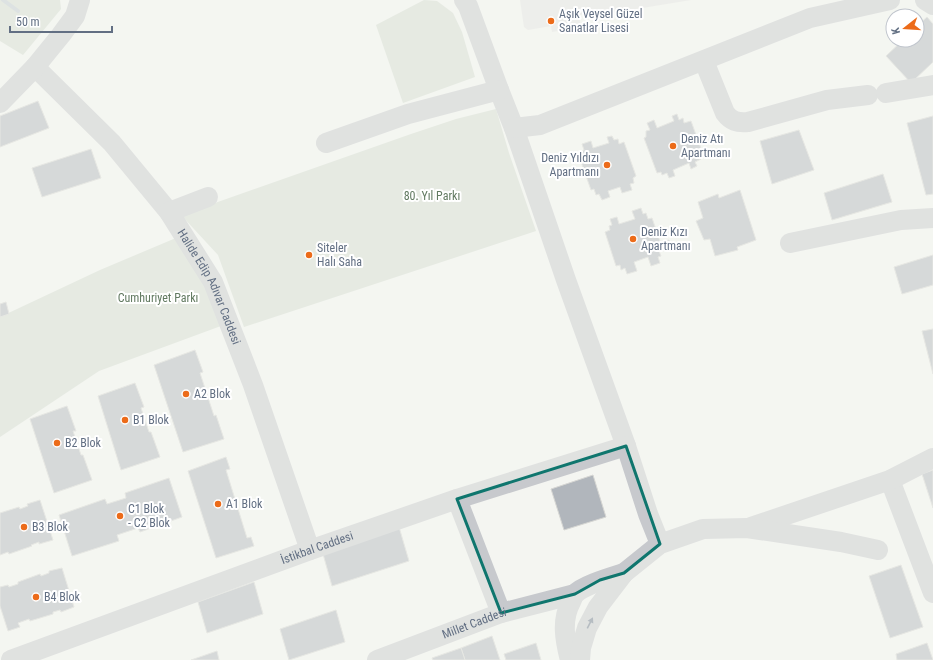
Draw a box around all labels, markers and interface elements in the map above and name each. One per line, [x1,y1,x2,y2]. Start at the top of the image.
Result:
place label: Aşık Veysel Güzel Sanatlar Lisesi [559,7,642,35]
scale bar [10,8,112,34]
north arrow [885,8,925,48]
text: 50 m [16,15,40,29]
marker: Aşık Veysel Güzel Sanatlar Lisesi [546,16,556,26]
text: K [889,25,903,36]
place label: Deniz Atı Apartmanı [681,132,731,160]
marker: Deniz Atı Apartmanı [668,141,678,151]
place label: Deniz Yıldızı Apartmanı [541,151,599,179]
marker: Deniz Yıldızı Apartmanı [602,160,612,170]
park label: 80. Yıl Parkı [404,189,460,203]
place label: Deniz Kızı Apartmanı [641,225,691,253]
street label: Halide Edip Adıvar Caddesi [175,226,244,346]
marker: Deniz Kızı Apartmanı [628,234,638,244]
place label: Siteler Halı Saha [317,241,362,269]
marker: Siteler Halı Saha [304,250,314,260]
park label: Cumhuriyet Parkı [118,291,198,305]
place label: A2 Blok [194,387,231,401]
marker: A2 Blok [181,389,191,399]
place label: B1 Blok [133,413,170,427]
marker: B1 Blok [120,415,130,425]
place label: B2 Blok [65,436,102,450]
marker: B2 Blok [52,438,62,448]
place label: A1 Blok [226,497,263,511]
marker: A1 Blok [213,499,223,509]
place label: C1 Blok - C2 Blok [128,502,171,530]
marker: C1 Blok - C2 Blok [115,511,125,521]
place label: B3 Blok [32,520,69,534]
marker: B3 Blok [19,522,29,532]
street label: İstikbal Caddesi [279,529,355,567]
place label: B4 Blok [44,590,81,604]
marker: B4 Blok [31,592,41,602]
street label: Millet Caddesi [440,605,508,642]
one-way arrow [587,617,593,628]

